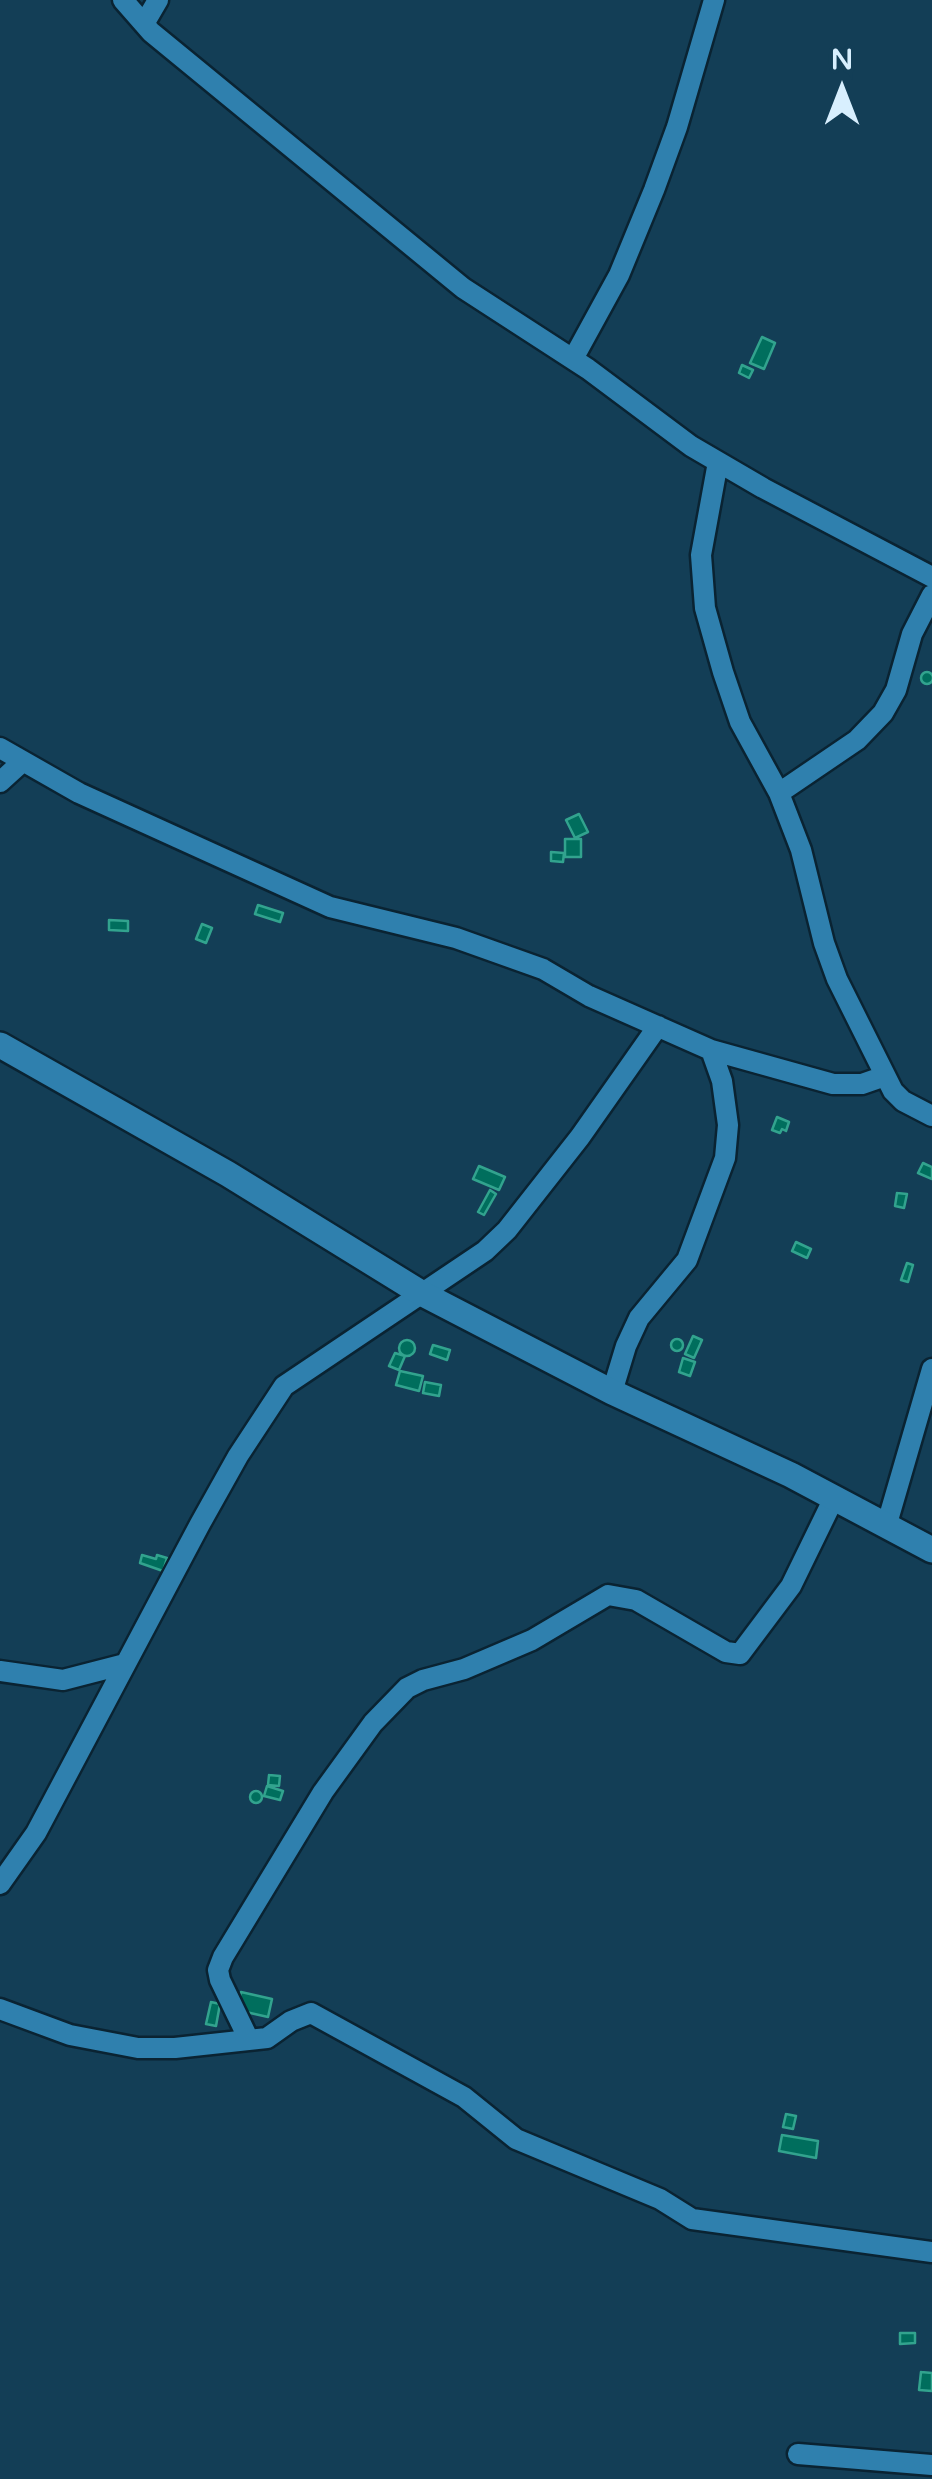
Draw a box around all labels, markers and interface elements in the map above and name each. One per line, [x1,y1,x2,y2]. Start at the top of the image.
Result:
north arrow [792,40,892,140]
text: N [831,43,853,77]

